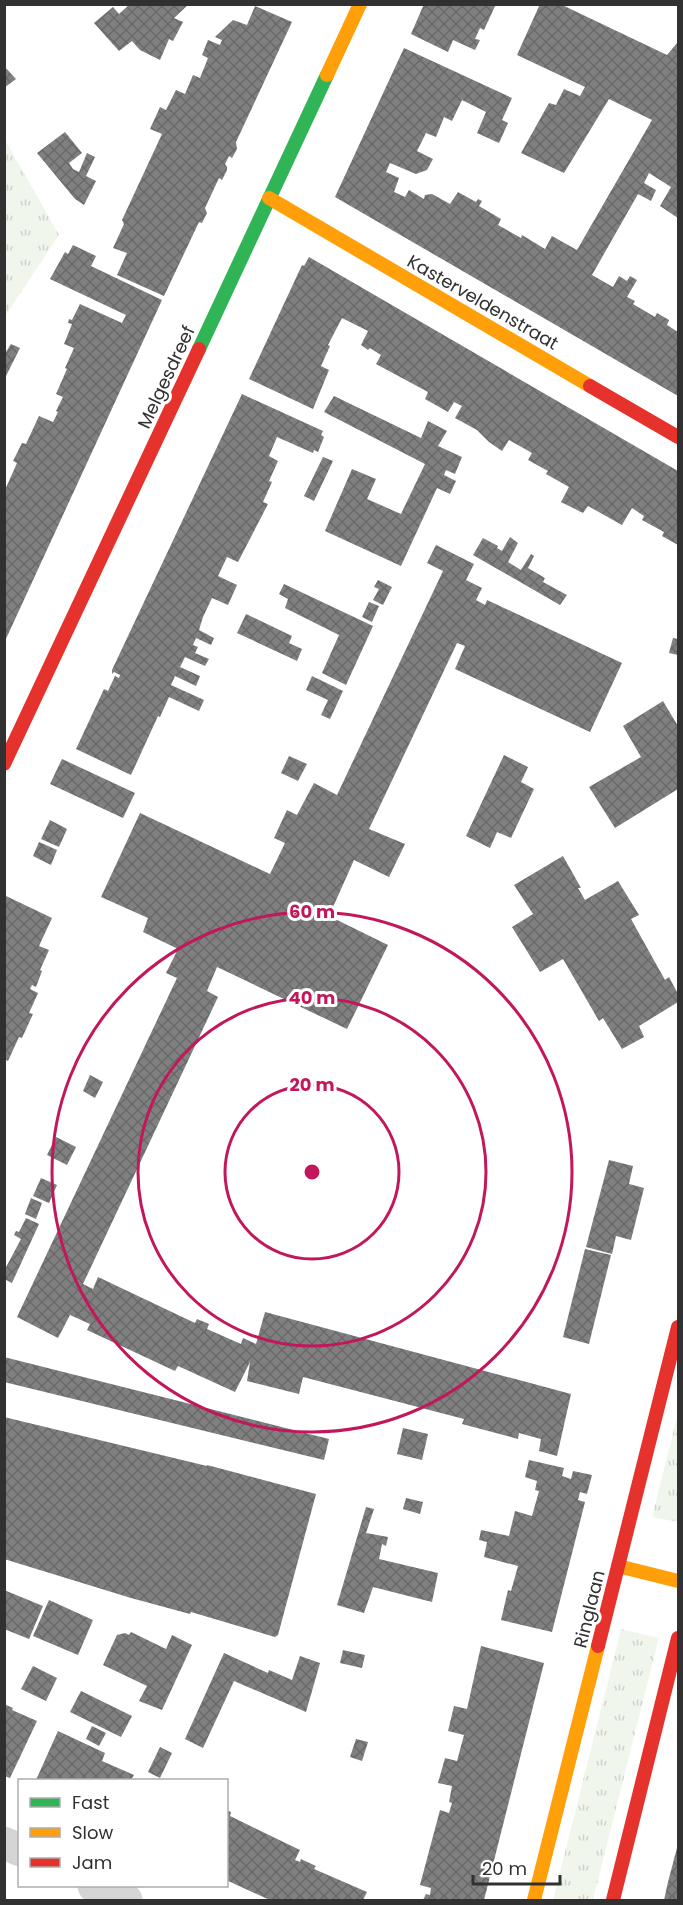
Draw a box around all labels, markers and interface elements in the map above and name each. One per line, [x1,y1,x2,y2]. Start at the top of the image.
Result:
street label: Kasterveldenstraat [403,248,563,356]
street label: Melgesdreef [131,321,201,433]
text: 60 m [289,899,335,924]
text: 40 m [289,985,335,1010]
text: 20 m [290,1072,334,1097]
centre of rings [302,1162,322,1182]
street label: Ringlaan [567,1567,611,1651]
legend [18,1779,228,1887]
text: Fast [72,1790,109,1815]
text: Slow [72,1820,114,1845]
scale bar [473,1848,560,1886]
text: Jam [72,1850,112,1875]
text: 20 m [482,1856,527,1881]

